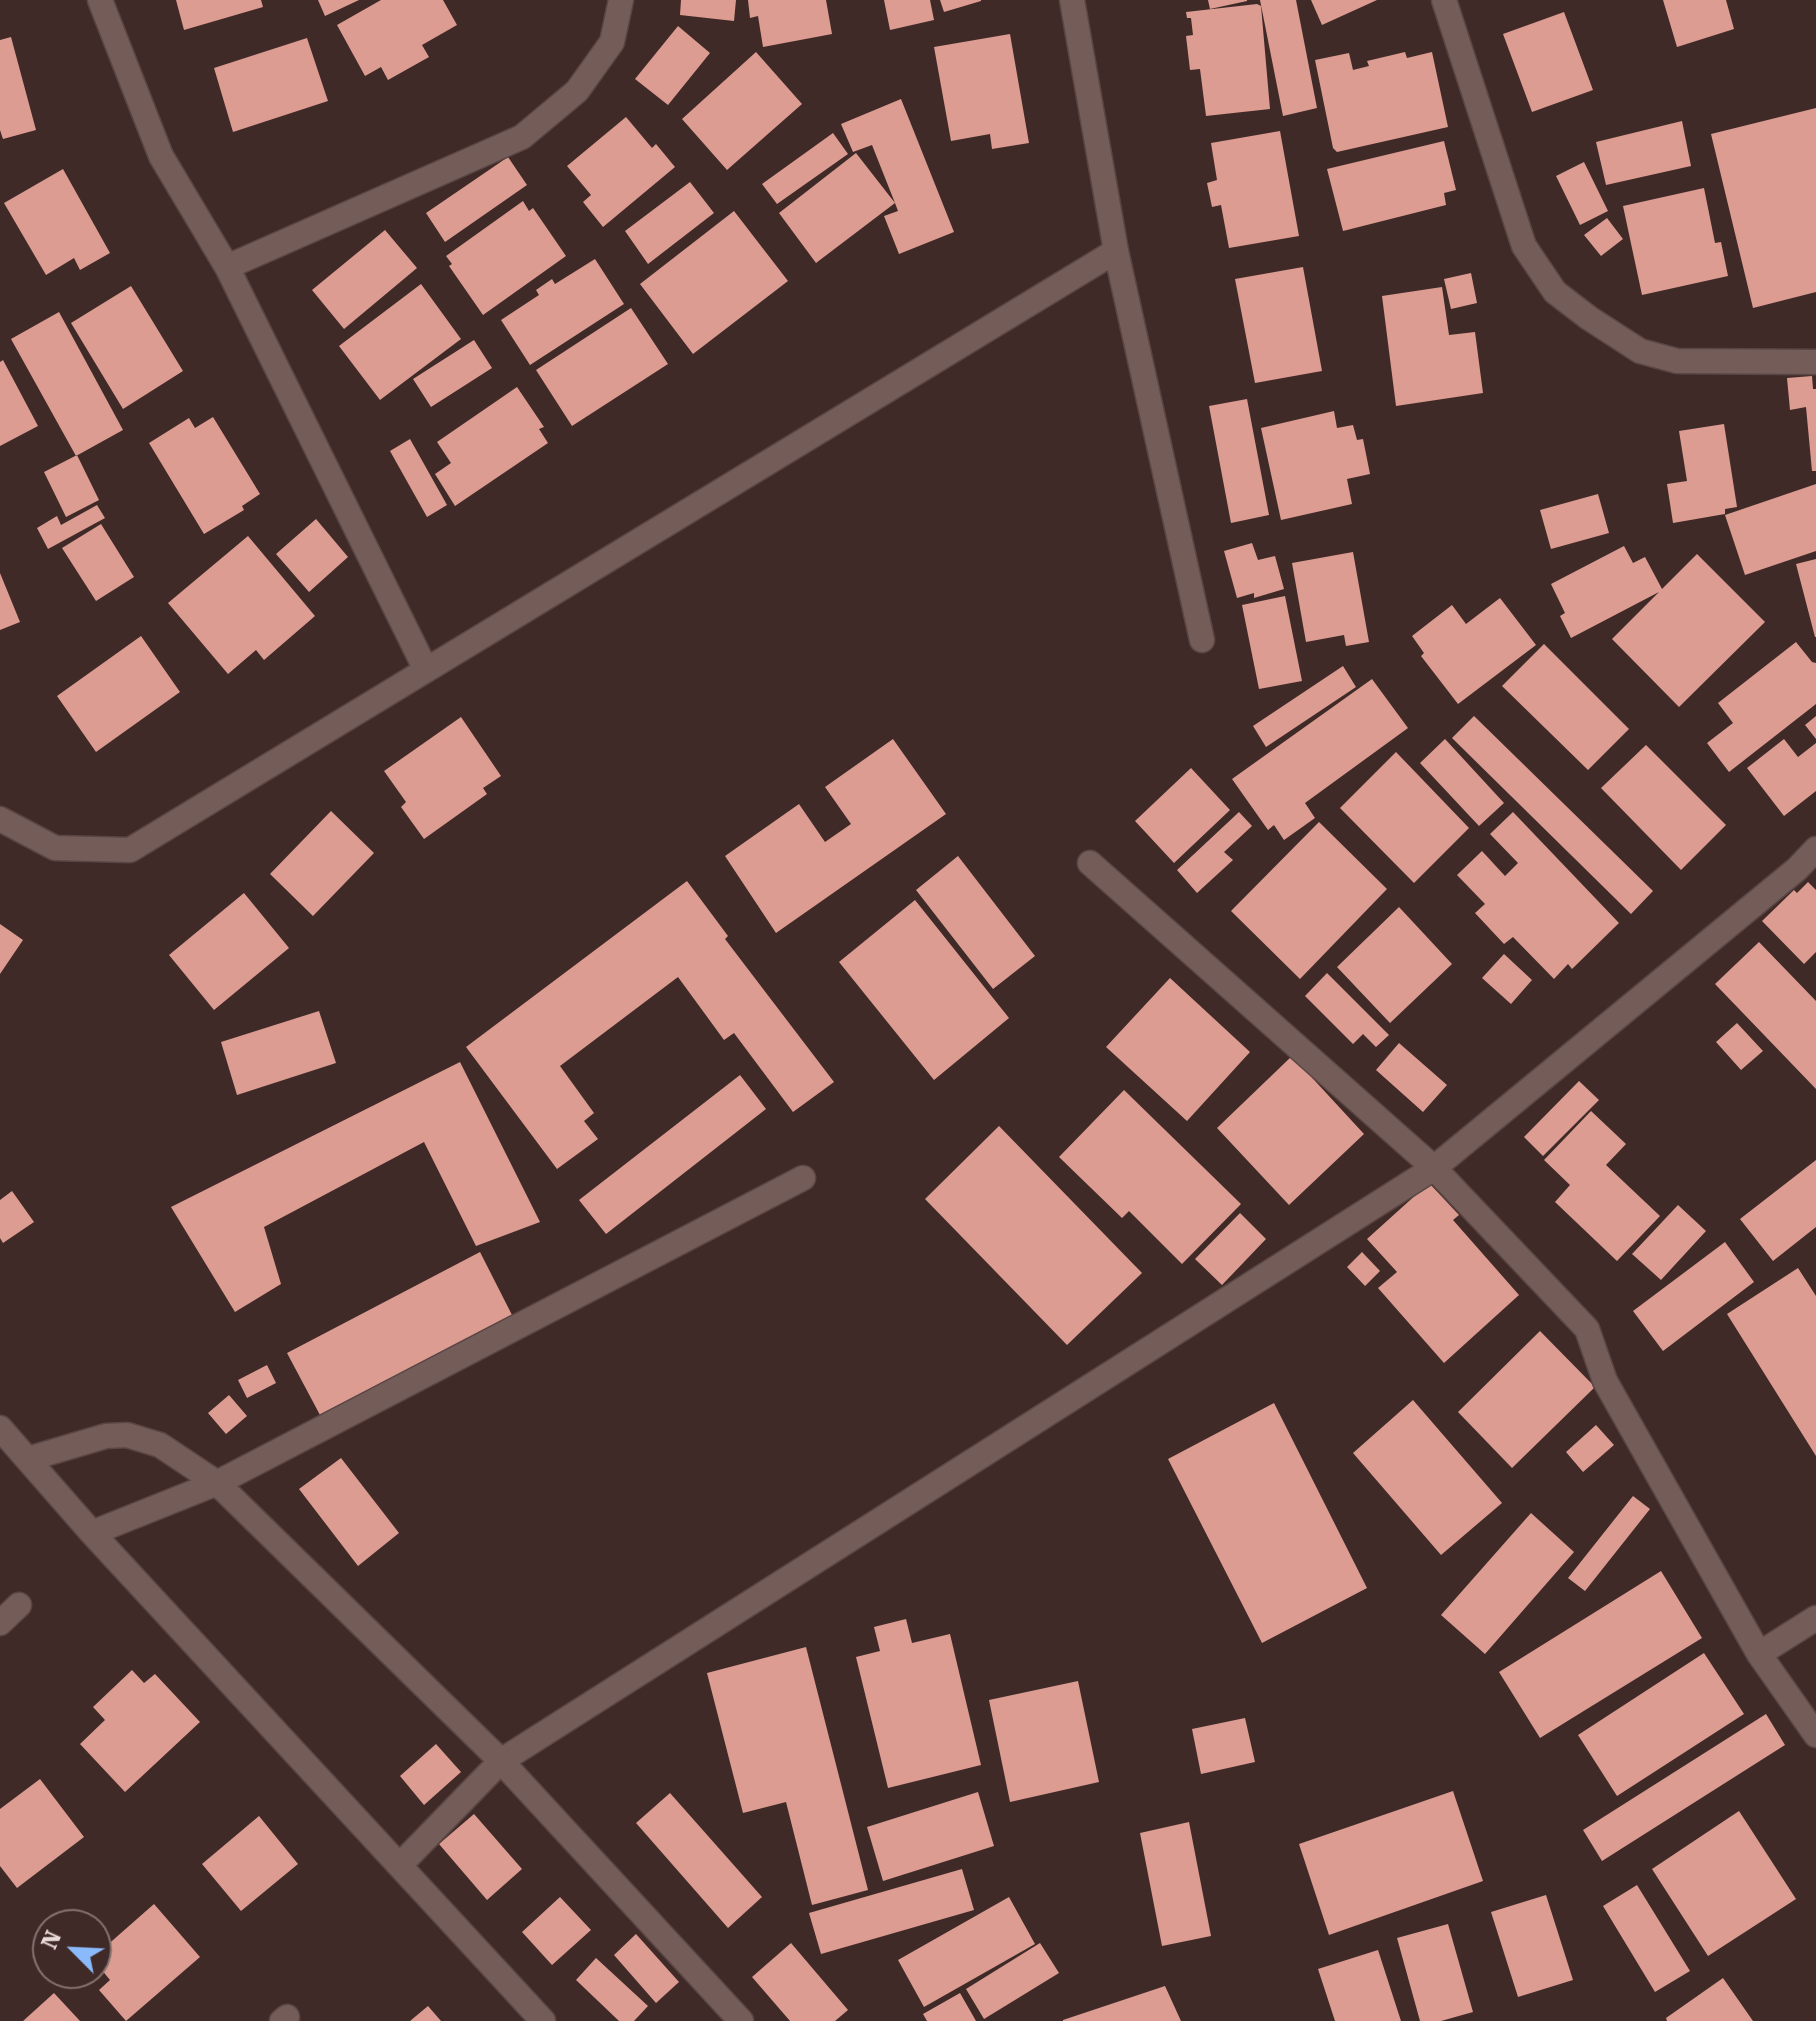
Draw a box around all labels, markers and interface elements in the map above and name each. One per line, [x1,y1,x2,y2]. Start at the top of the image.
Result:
north arrow [32,1909,112,1989]
text: N [37,1927,66,1953]

